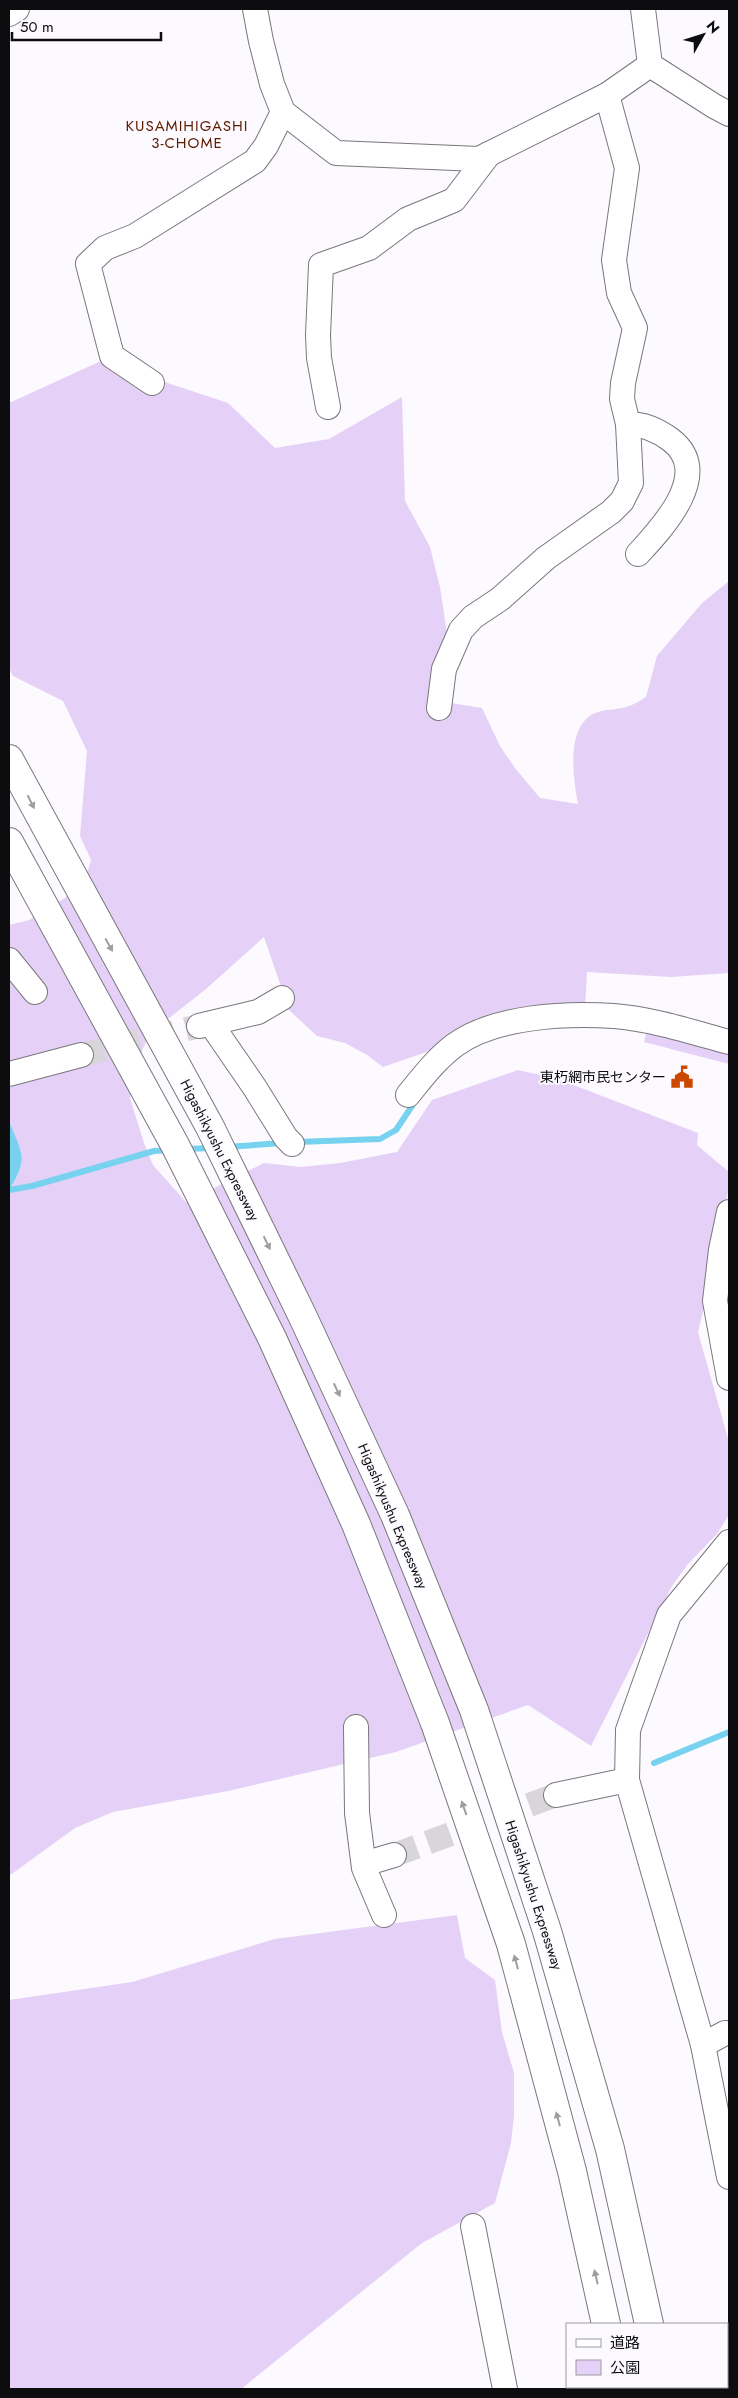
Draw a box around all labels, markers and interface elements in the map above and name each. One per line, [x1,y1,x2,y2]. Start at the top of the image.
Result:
scale bar [12,10,161,42]
north arrow [678,10,728,60]
text: 50 m [20,16,54,38]
text: N [702,16,724,37]
district label: KUSAMIHIGASHI 3-CHOME [126,115,248,154]
one-way arrow [27,795,35,809]
one-way arrow [105,937,113,952]
public building icon: 東朽網市民センター [669,1064,695,1090]
place label: 東朽網市民センター [540,1067,666,1087]
street label: Higashikyushu Expressway [176,1076,265,1225]
one-way arrow [263,1236,271,1250]
one-way arrow [333,1382,341,1397]
street label: Higashikyushu Expressway [353,1440,433,1593]
one-way arrow [460,1800,467,1815]
street label: Higashikyushu Expressway [500,1818,568,1973]
one-way arrow [511,1954,519,1969]
one-way arrow [554,2111,562,2126]
one-way arrow [592,2269,600,2284]
legend [566,2323,728,2388]
text: 道路 [610,2332,640,2354]
text: 公園 [610,2357,640,2379]

